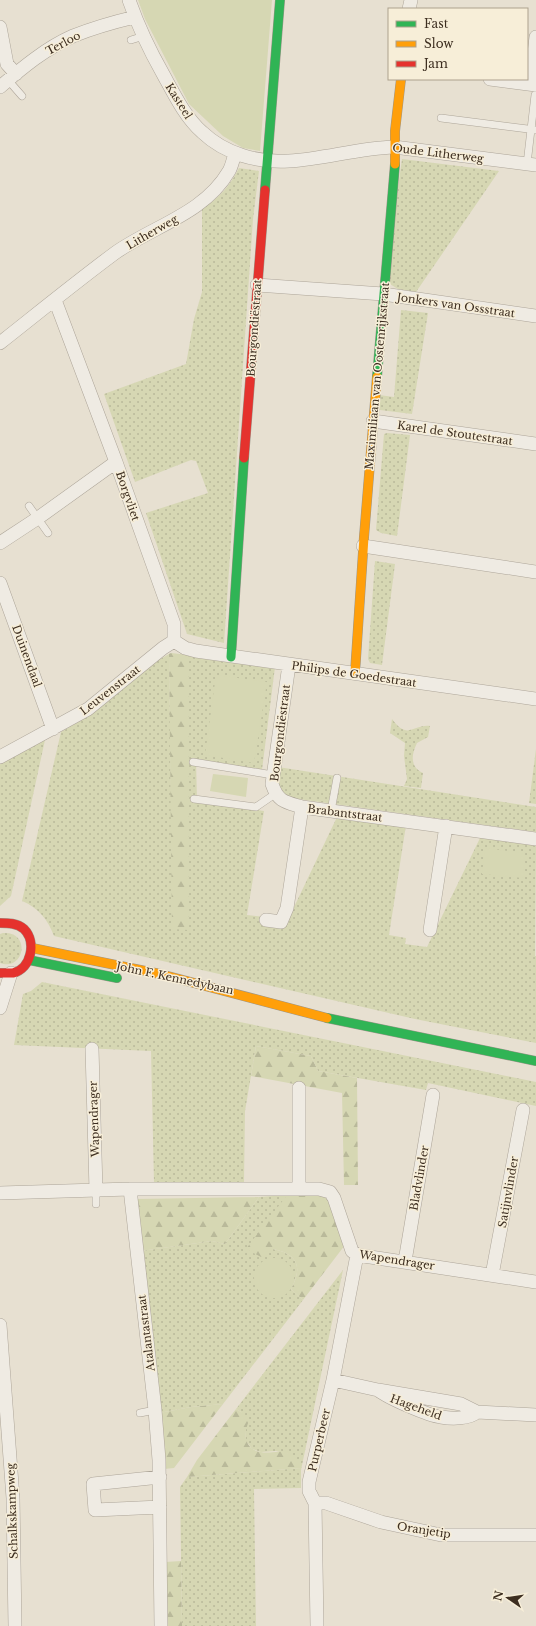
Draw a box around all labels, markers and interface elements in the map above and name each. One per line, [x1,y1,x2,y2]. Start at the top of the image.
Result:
legend [388,8,528,80]
text: Fast [424,16,449,31]
street label: Terloo [43,28,83,58]
text: Slow [424,36,454,51]
text: Jam [422,56,448,71]
street label: Kasteel [162,80,196,122]
street label: Oude Litherweg [392,140,485,166]
street label: Litherweg [124,211,181,252]
street label: Bourgondiëstraat [244,278,264,377]
street label: Maximiliaan van Oostenrijkstraat [362,281,392,470]
street label: Jonkers van Ossstraat [394,290,517,320]
street label: Karel de Stoutestraat [396,418,515,448]
street label: Borgvliet [113,469,143,524]
street label: Duinendaal [9,623,45,690]
street label: Philips de Goedestraat [291,658,418,690]
street label: Leuvenstraat [77,662,144,718]
street label: Bourgondiëstraat [267,683,293,782]
street label: Brabantstraat [307,801,384,825]
street label: John F. Kennedybaan [113,958,235,997]
street label: Wapendrager [86,1080,102,1158]
street label: Bladvlinder [406,1144,432,1212]
street label: Satijnvlinder [495,1154,521,1229]
street label: Wapendrager [357,1247,436,1273]
street label: Atalantastraat [134,1293,158,1373]
street label: Hageheld [388,1391,444,1423]
street label: Purperbeer [305,1406,333,1473]
street label: Schalkskampweg [3,1462,21,1559]
street label: Oranjetip [396,1519,452,1541]
north arrow [488,1578,528,1618]
text: N [490,1588,506,1602]

